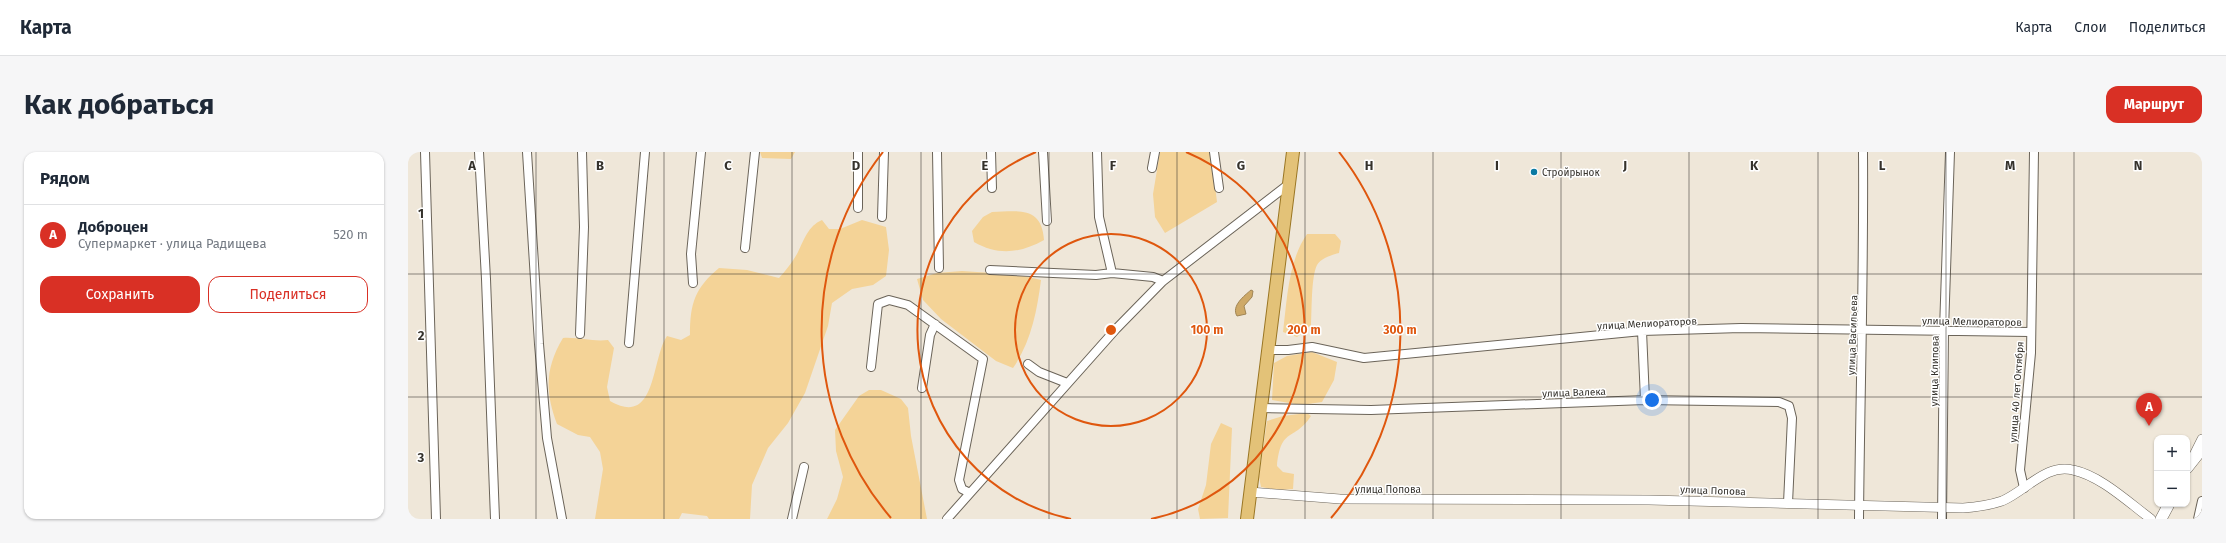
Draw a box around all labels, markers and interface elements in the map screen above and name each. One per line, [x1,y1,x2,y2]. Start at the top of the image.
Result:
text: Карта [20,16,72,39]
text: Карта [2015,19,2052,36]
text: Слои [2074,19,2107,36]
text: Поделиться [2129,19,2206,36]
button: Маршрут [2106,86,2202,123]
text: Как добраться [24,88,214,121]
text: A [467,158,476,173]
text: B [596,158,604,173]
text: C [724,158,732,173]
text: D [852,158,861,173]
text: E [982,158,989,173]
text: F [1110,158,1117,173]
text: G [1237,158,1245,173]
text: H [1365,158,1373,173]
text: I [1495,158,1499,173]
text: J [1622,158,1627,173]
text: K [1750,158,1759,173]
text: L [1879,158,1886,173]
text: M [2005,158,2015,173]
text: N [2134,158,2142,173]
marker: Стройрынок [1529,167,1539,177]
place label: Стройрынок [1542,167,1600,179]
text: Рядом [40,168,90,189]
text: 1 [418,206,424,221]
text: Доброцен [78,218,148,236]
text: A [49,227,57,242]
text: 520 m [333,227,368,242]
text: Супермаркет · улица Радищева [78,236,267,251]
button: Сохранить [40,276,200,313]
button: Поделиться [208,276,368,313]
street label: улица Васильева [1846,295,1860,375]
street label: улица Мелиораторов [1597,315,1698,333]
street label: улица Мелиораторов [1922,315,2022,329]
centre of rings [1104,323,1118,337]
text: 100 m [1191,323,1223,337]
text: 200 m [1287,323,1321,337]
text: 300 m [1382,323,1417,337]
text: 2 [418,328,425,343]
street label: улица Клипова [1928,335,1942,407]
street label: улица 40 лет Октября [2007,341,2027,443]
street label: улица Валека [1542,386,1606,400]
your location [1642,390,1662,410]
pin: A [2136,393,2162,426]
map controls [2154,435,2190,507]
button: + [2154,435,2190,471]
text: 3 [417,450,425,465]
button: − [2154,471,2190,507]
street label: улица Попова [1355,484,1421,496]
street label: улица Попова [1680,484,1746,498]

